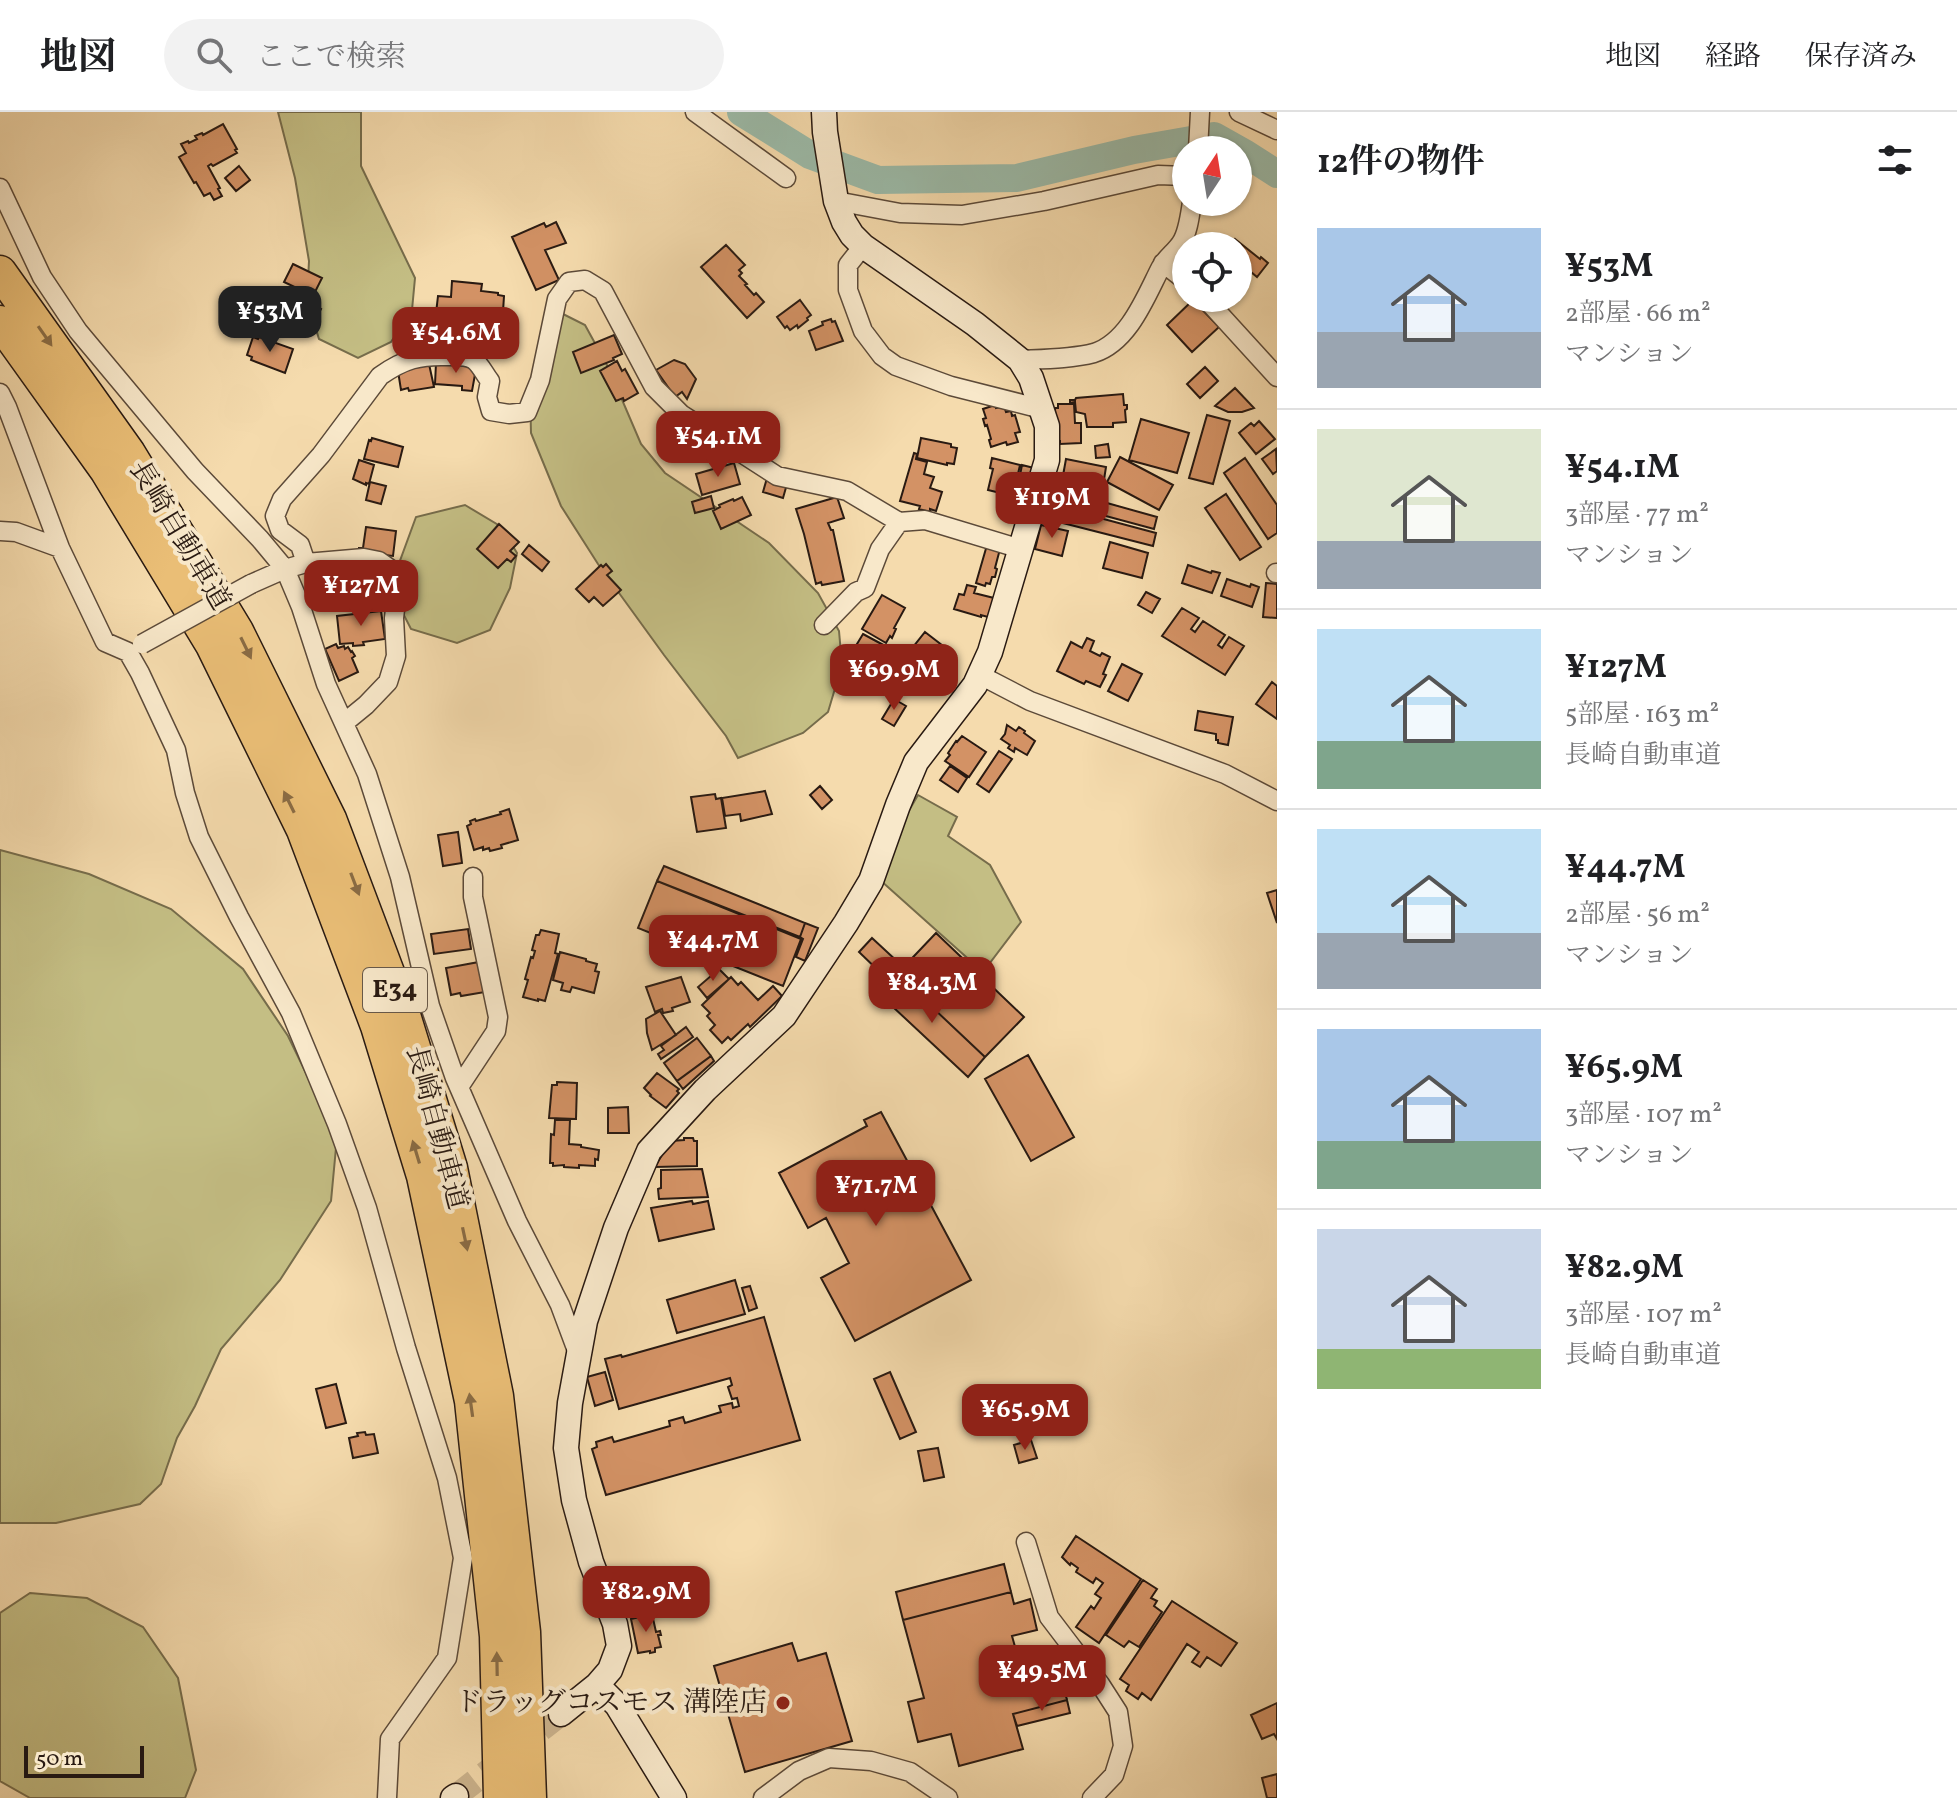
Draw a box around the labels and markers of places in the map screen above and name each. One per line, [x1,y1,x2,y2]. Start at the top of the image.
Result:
pin: ¥53M [223,286,317,354]
pin: ¥54.6M [391,307,521,375]
pin: ¥54.1M [653,411,783,479]
pin: ¥119M [996,472,1108,540]
pin: ¥127M [305,560,417,628]
pin: ¥69.9M [829,644,959,712]
pin: ¥44.7M [648,915,778,983]
pin: ¥84.3M [867,957,997,1025]
pin: ¥71.7M [811,1160,941,1228]
pin: ¥65.9M [960,1384,1090,1452]
pin: ¥82.9M [581,1566,711,1634]
pin: ¥49.5M [977,1645,1107,1713]
place label: ドラッグコスモス 溝陸店 [455,1684,767,1723]
marker: ドラッグコスモス 溝陸店 [774,1694,792,1712]

